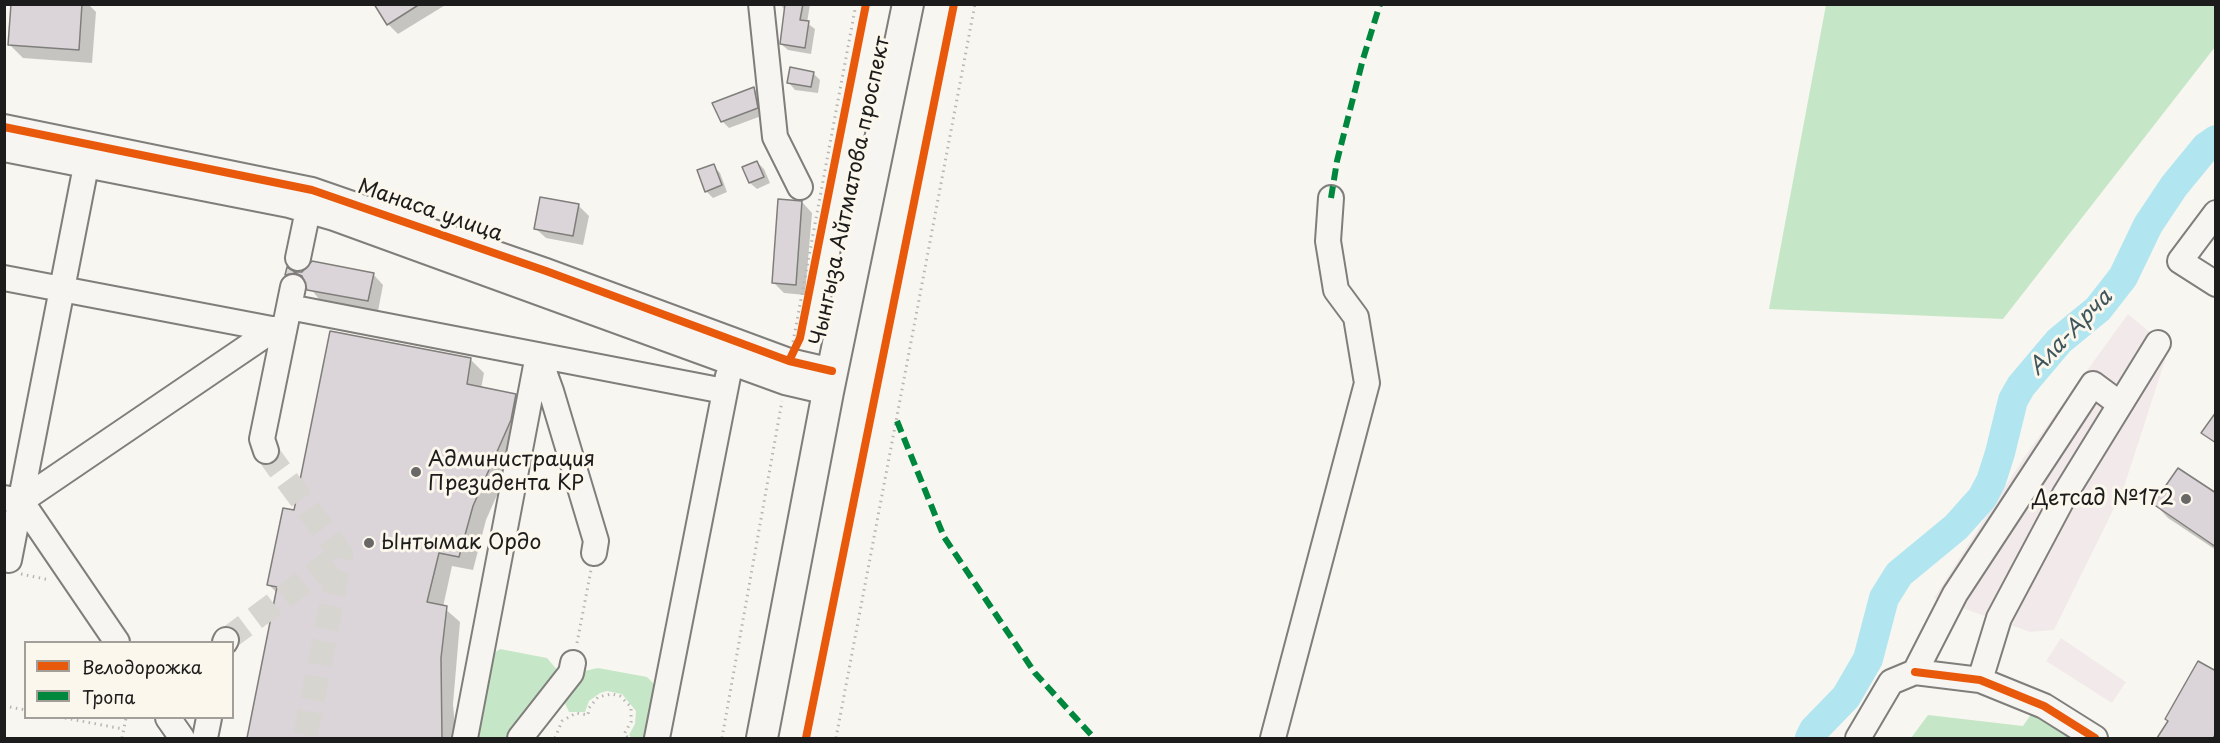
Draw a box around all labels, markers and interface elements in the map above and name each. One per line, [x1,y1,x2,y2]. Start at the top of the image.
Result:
street label: Чынгыза Айтматова проспект [806,34,896,348]
street label: Манаса улица [354,174,506,248]
water label: Ала-Арча [2024,285,2118,381]
place label: Администрация Президента КР [428,447,595,497]
marker: Администрация Президента КР [409,465,423,479]
place label: Детсад №172 [2032,486,2174,512]
marker: Детсад №172 [2179,492,2193,506]
place label: Ынтымак Ордо [381,530,541,556]
marker: Ынтымак Ордо [362,536,376,550]
legend [24,641,234,719]
text: Велодорожка [82,653,202,680]
text: Тропа [82,683,135,710]

